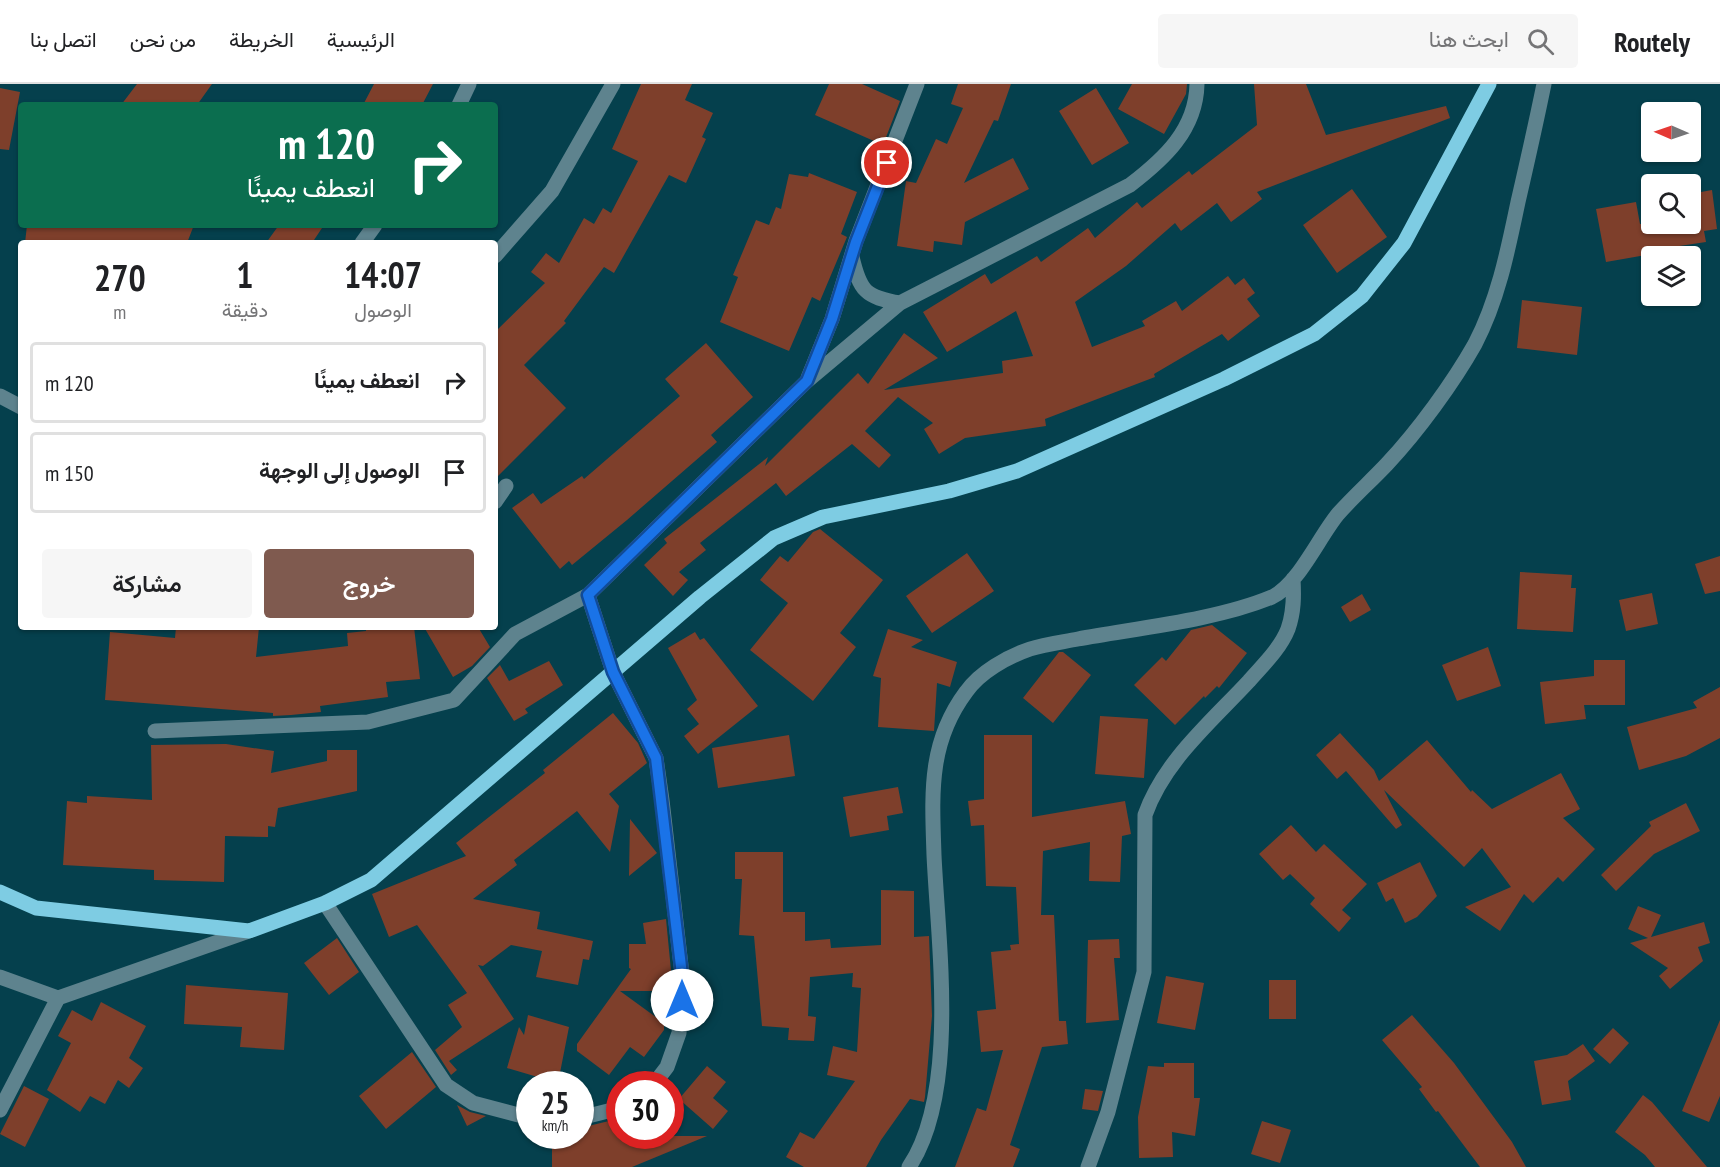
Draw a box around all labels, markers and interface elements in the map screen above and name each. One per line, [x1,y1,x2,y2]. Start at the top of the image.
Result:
search box [1158,14,1578,68]
text: Routely [1614,23,1690,60]
text: ابحث هنا [1429,25,1509,53]
icon: search [1524,25,1557,58]
text: اتصل بنا [30,26,97,53]
text: من نحن [130,26,196,53]
text: الخريطة [229,26,294,53]
text: الرئيسية [327,26,395,53]
north arrow [1641,102,1701,162]
map controls [1641,102,1701,306]
text: 120 m [278,116,375,171]
icon: right [396,126,474,204]
pin [861,137,912,188]
icon: arrive [870,146,903,179]
text: انعطف يمينًا [247,170,375,204]
button: search [1641,174,1701,234]
button: layers [1641,246,1701,306]
text: 1 [236,251,253,298]
text: 14:07 [344,251,422,298]
text: 270 [94,254,146,301]
text: دقيقة [222,297,268,323]
text: الوصول [354,297,412,323]
text: m [113,299,126,325]
text: انعطف يمينًا [314,366,420,394]
icon: right [438,366,471,399]
text: 120 m [45,369,94,397]
text: الوصول إلى الوجهة [259,456,420,484]
icon: arrive [438,456,471,489]
text: 150 m [45,459,94,487]
button: مشاركة [42,549,252,618]
button: خروج [264,549,474,618]
position arrow [650,968,714,1032]
speed limit sign: 30 [606,1071,684,1149]
text: 25 [541,1083,569,1122]
text: km/h [542,1116,568,1135]

